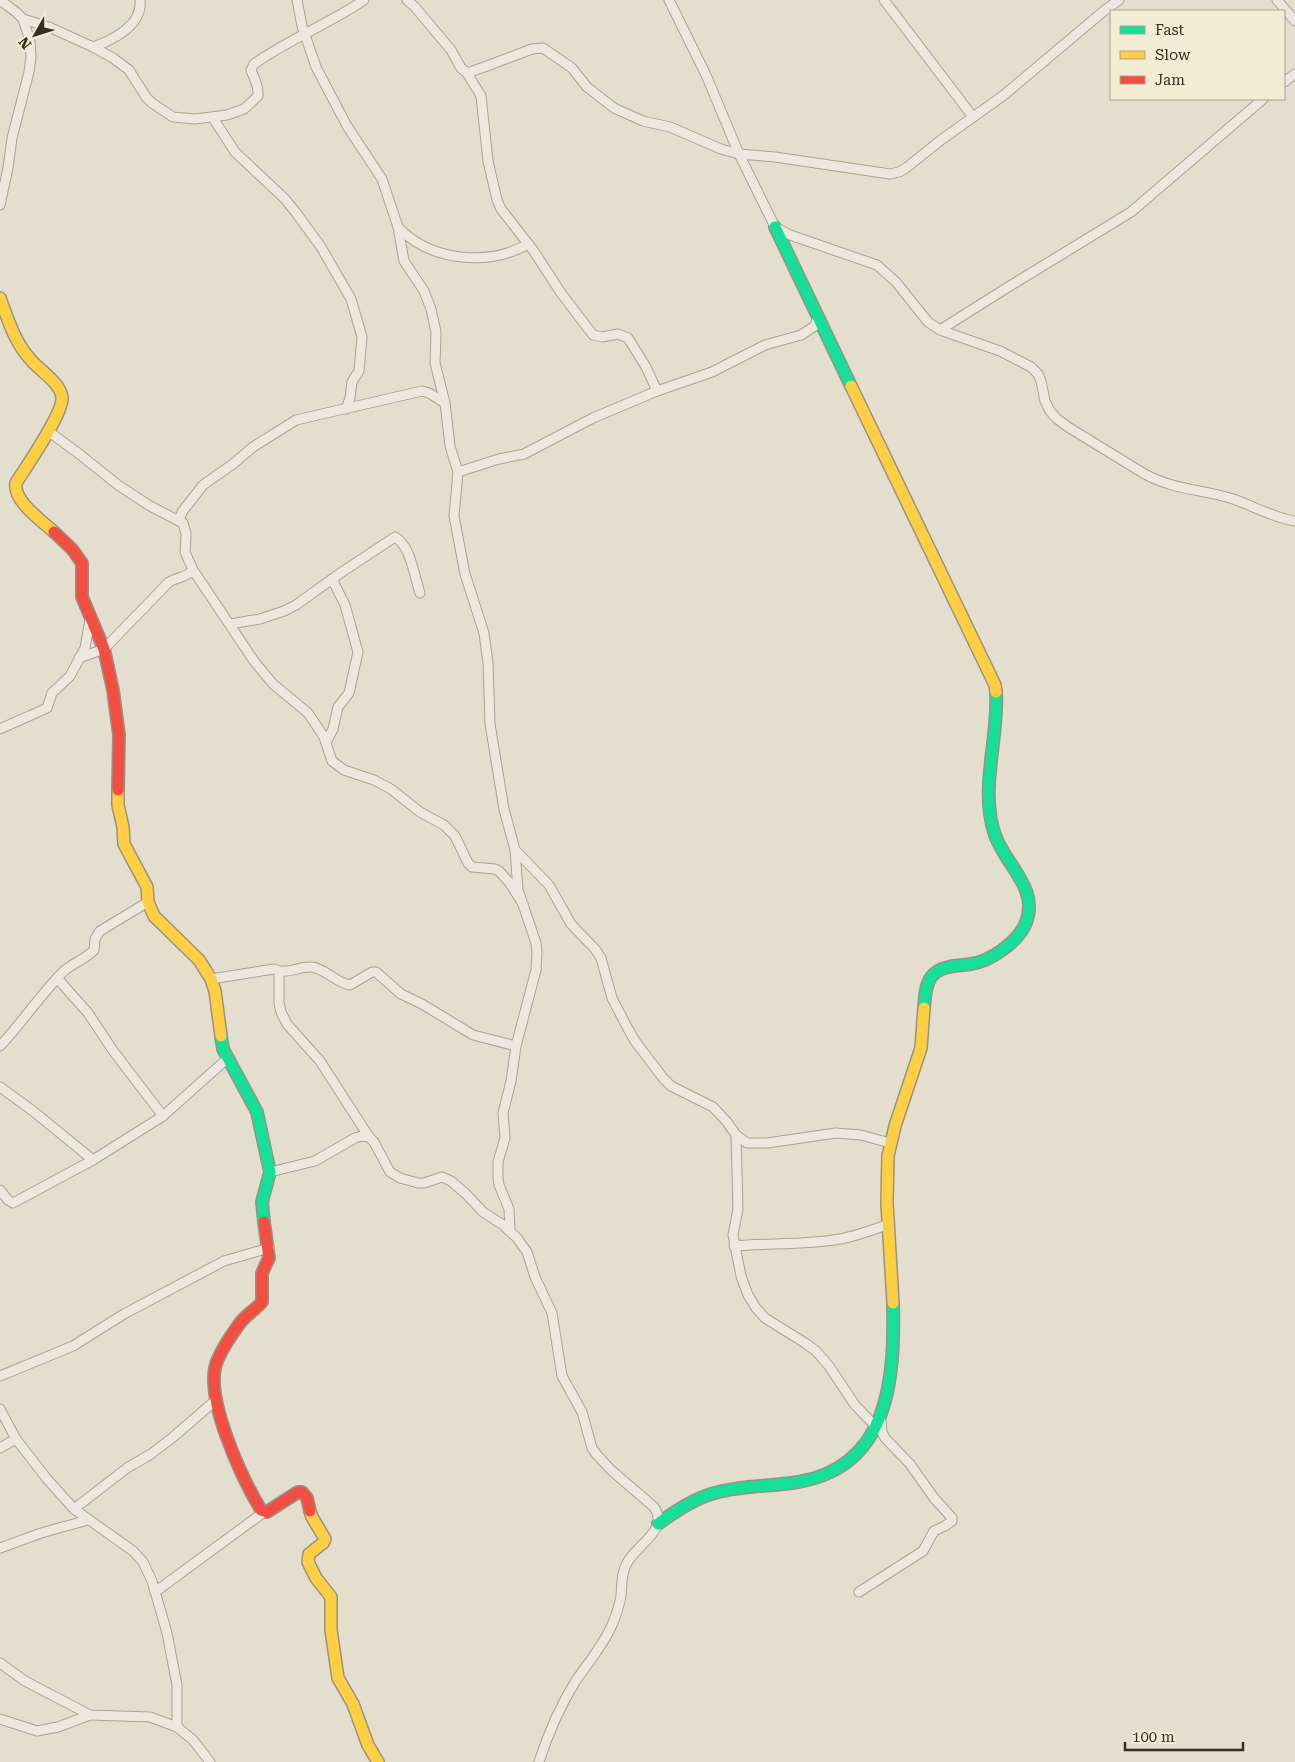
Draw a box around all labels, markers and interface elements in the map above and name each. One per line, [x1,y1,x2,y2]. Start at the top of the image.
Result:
north arrow [10,10,60,60]
legend [1110,10,1285,100]
text: Fast [1155,21,1185,39]
text: N [15,34,35,52]
text: Slow [1155,46,1191,64]
text: Jam [1155,71,1185,89]
scale bar [1125,1720,1242,1752]
text: 100 m [1132,1728,1175,1746]

